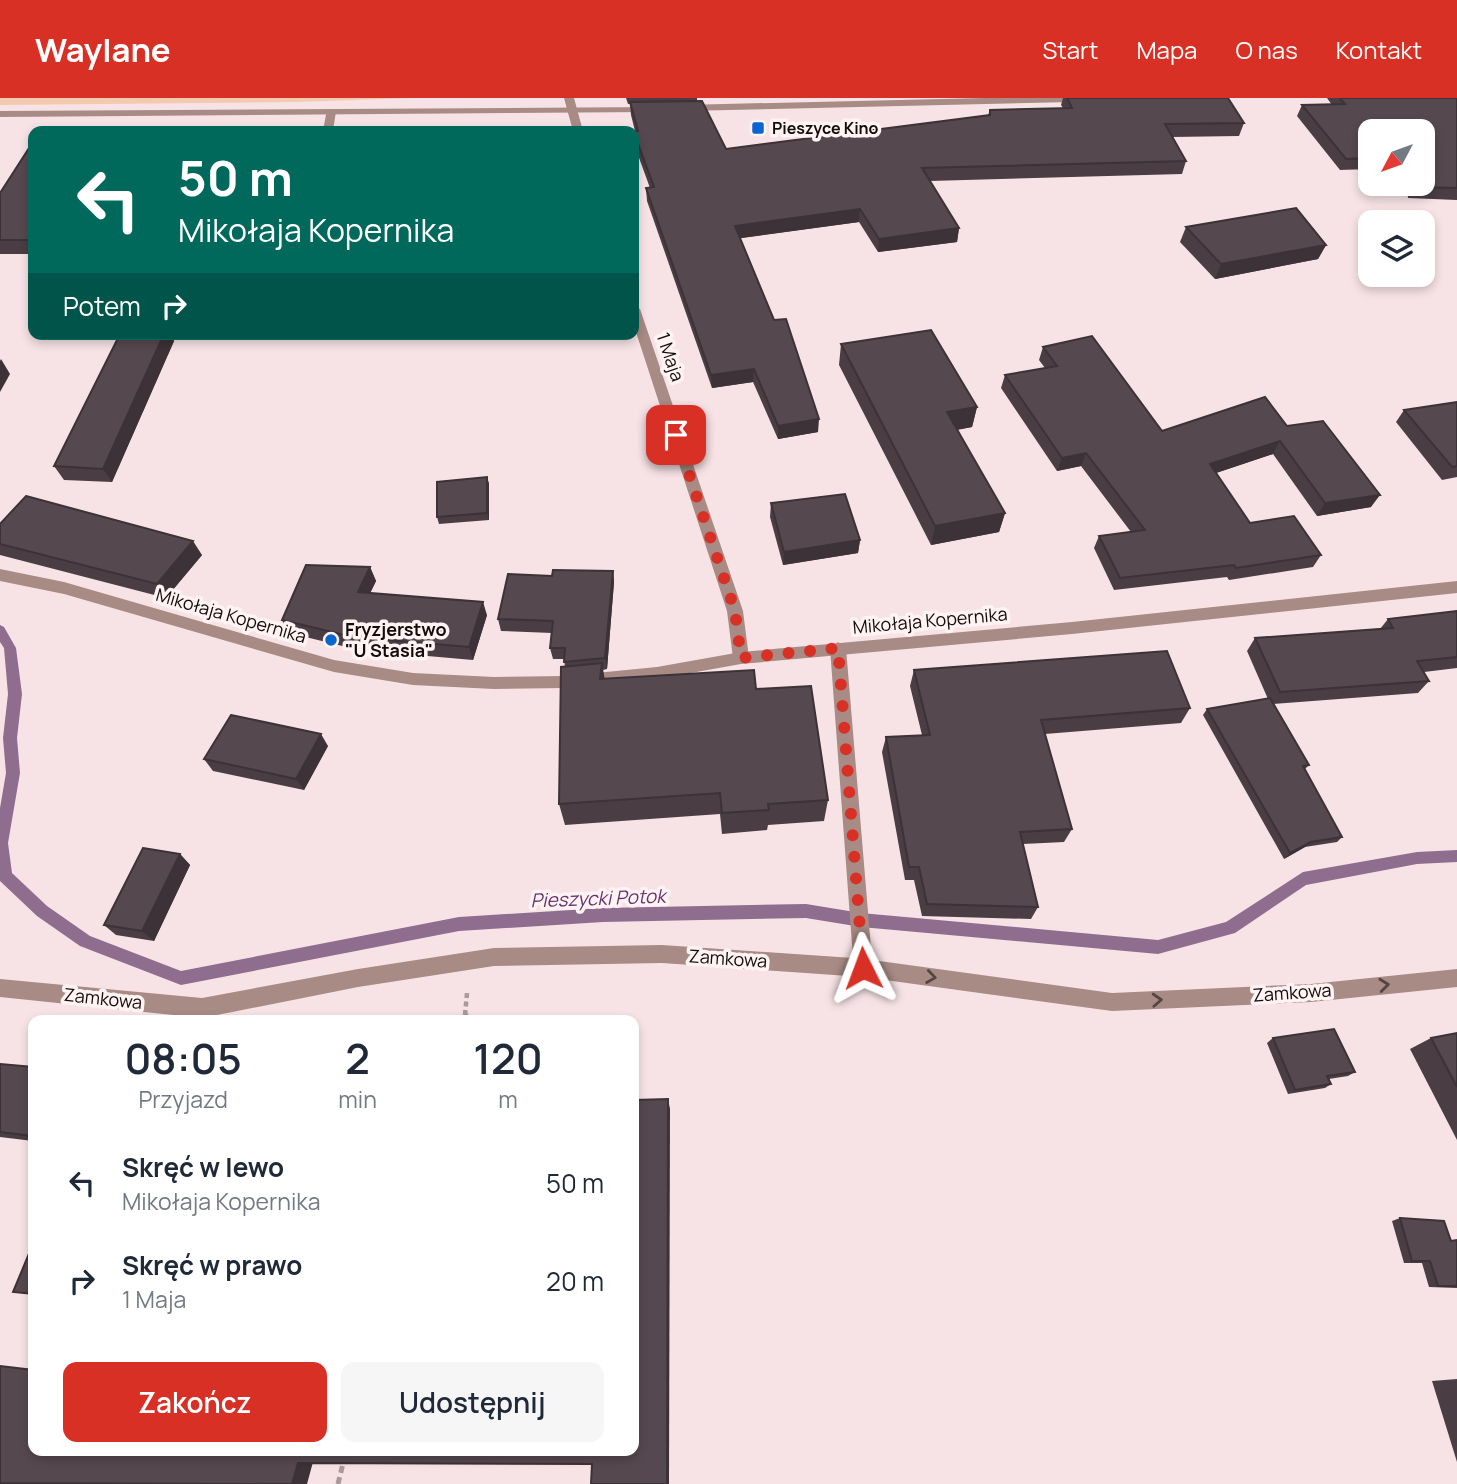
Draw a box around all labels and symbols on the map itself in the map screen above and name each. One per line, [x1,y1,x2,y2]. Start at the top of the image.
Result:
place label: Pieszyce Kino [772,117,878,139]
north arrow [1358,119,1435,196]
marker: Pieszyce Kino [750,120,766,136]
street label: 1 Maja [651,329,690,384]
pin [646,405,706,465]
street label: Mikołaja Kopernika [153,582,309,648]
street label: Mikołaja Kopernika [851,601,1008,639]
place label: Fryzjerstwo "U Stasia" [345,617,447,662]
marker: Fryzjerstwo "U Stasia" [323,632,339,648]
water label: Pieszycki Potok [530,883,669,913]
position arrow [826,931,900,1005]
street label: Zamkowa [688,943,768,973]
one-way arrow [925,970,937,985]
street label: Zamkowa [1252,977,1332,1007]
one-way arrow [1378,978,1389,993]
street label: Zamkowa [63,982,143,1014]
one-way arrow [1151,993,1162,1008]

